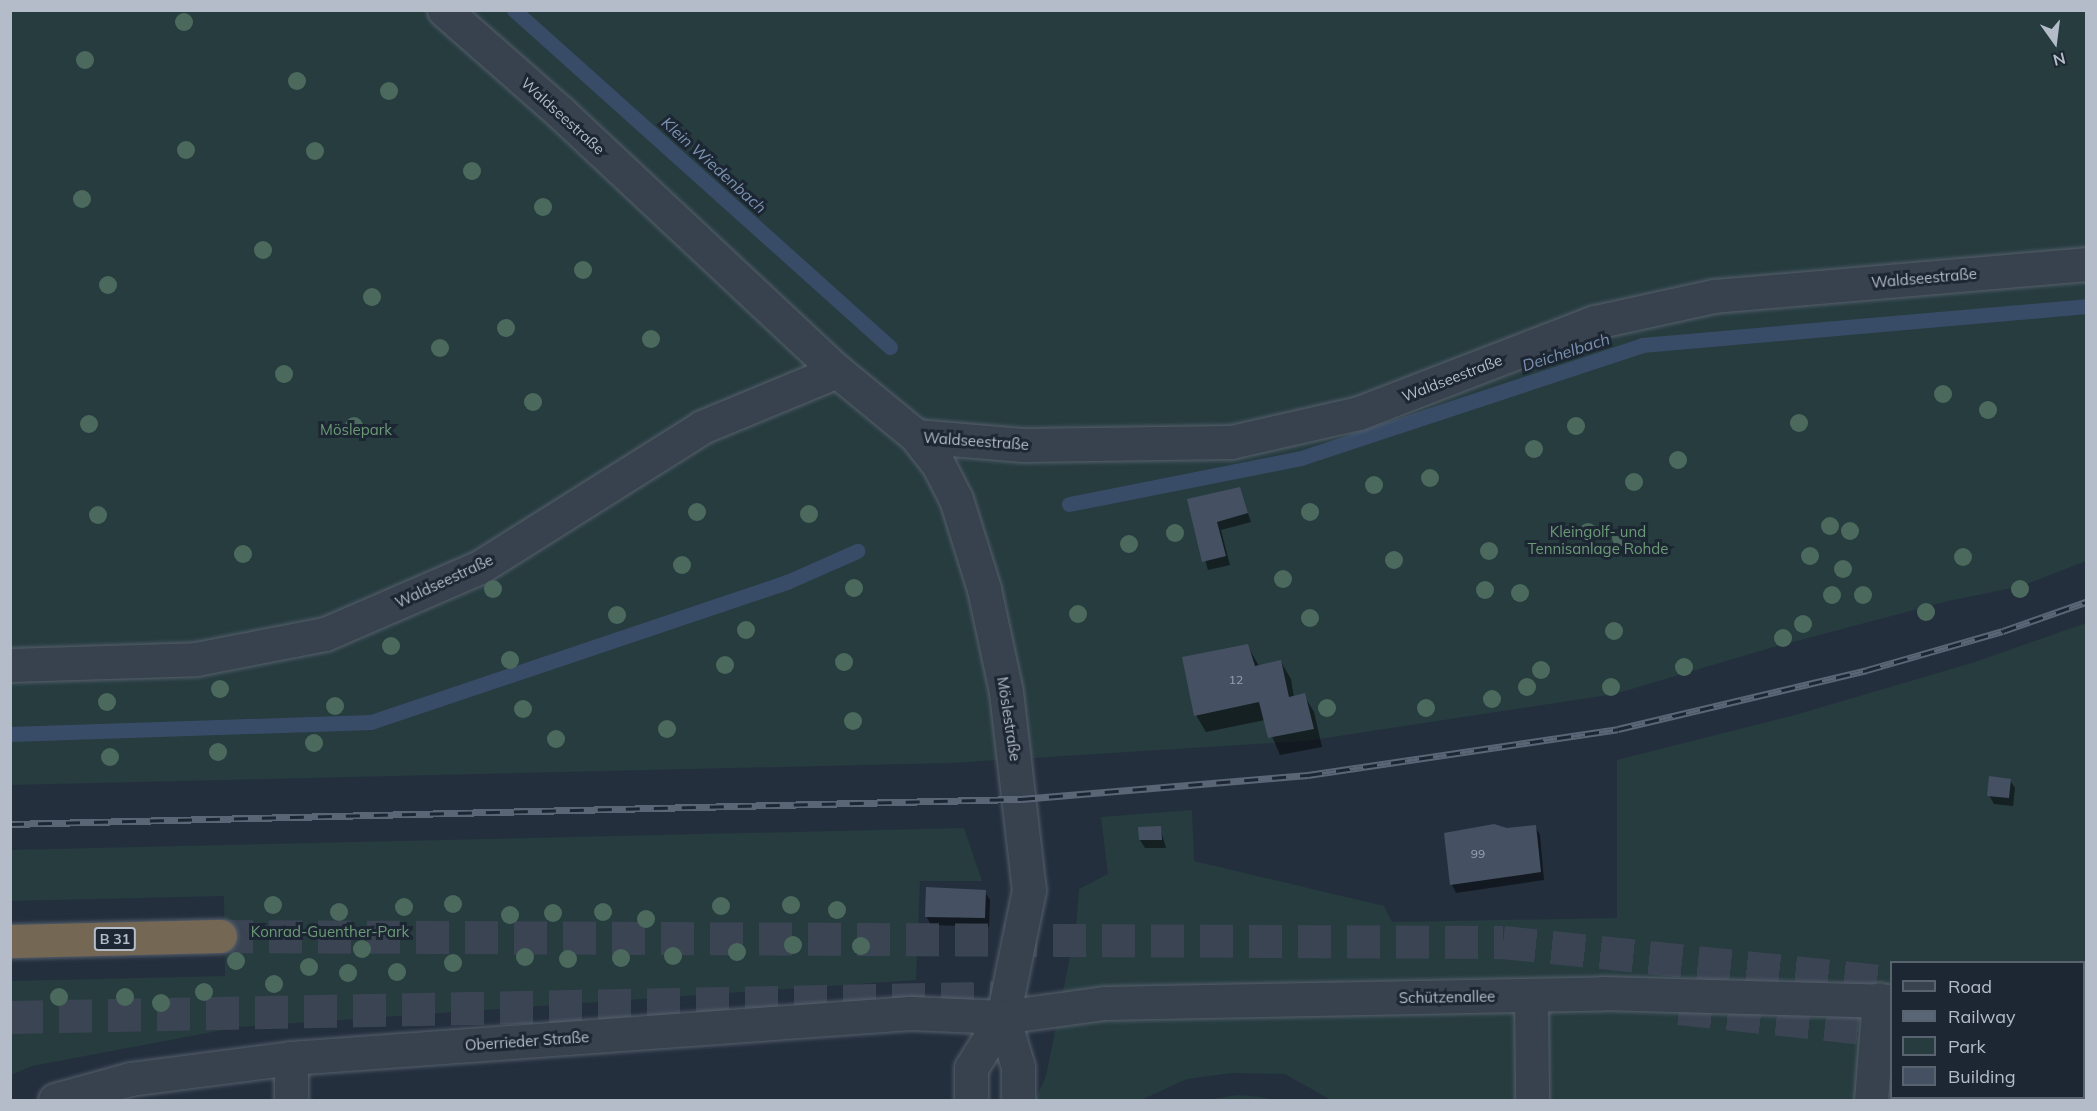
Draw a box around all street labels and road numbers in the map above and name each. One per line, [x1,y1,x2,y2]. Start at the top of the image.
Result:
street label: Waldseestraße [518,74,608,158]
street label: Waldseestraße [1871,264,1977,292]
street label: Waldseestraße [1399,351,1505,405]
street label: Waldseestraße [923,428,1029,454]
street label: Waldseestraße [392,550,496,612]
street label: Möslestraße [993,675,1025,763]
road number: B 31 [92,928,138,950]
street label: Schützenallee [1399,987,1495,1007]
street label: Oberrieder Straße [464,1028,590,1054]

